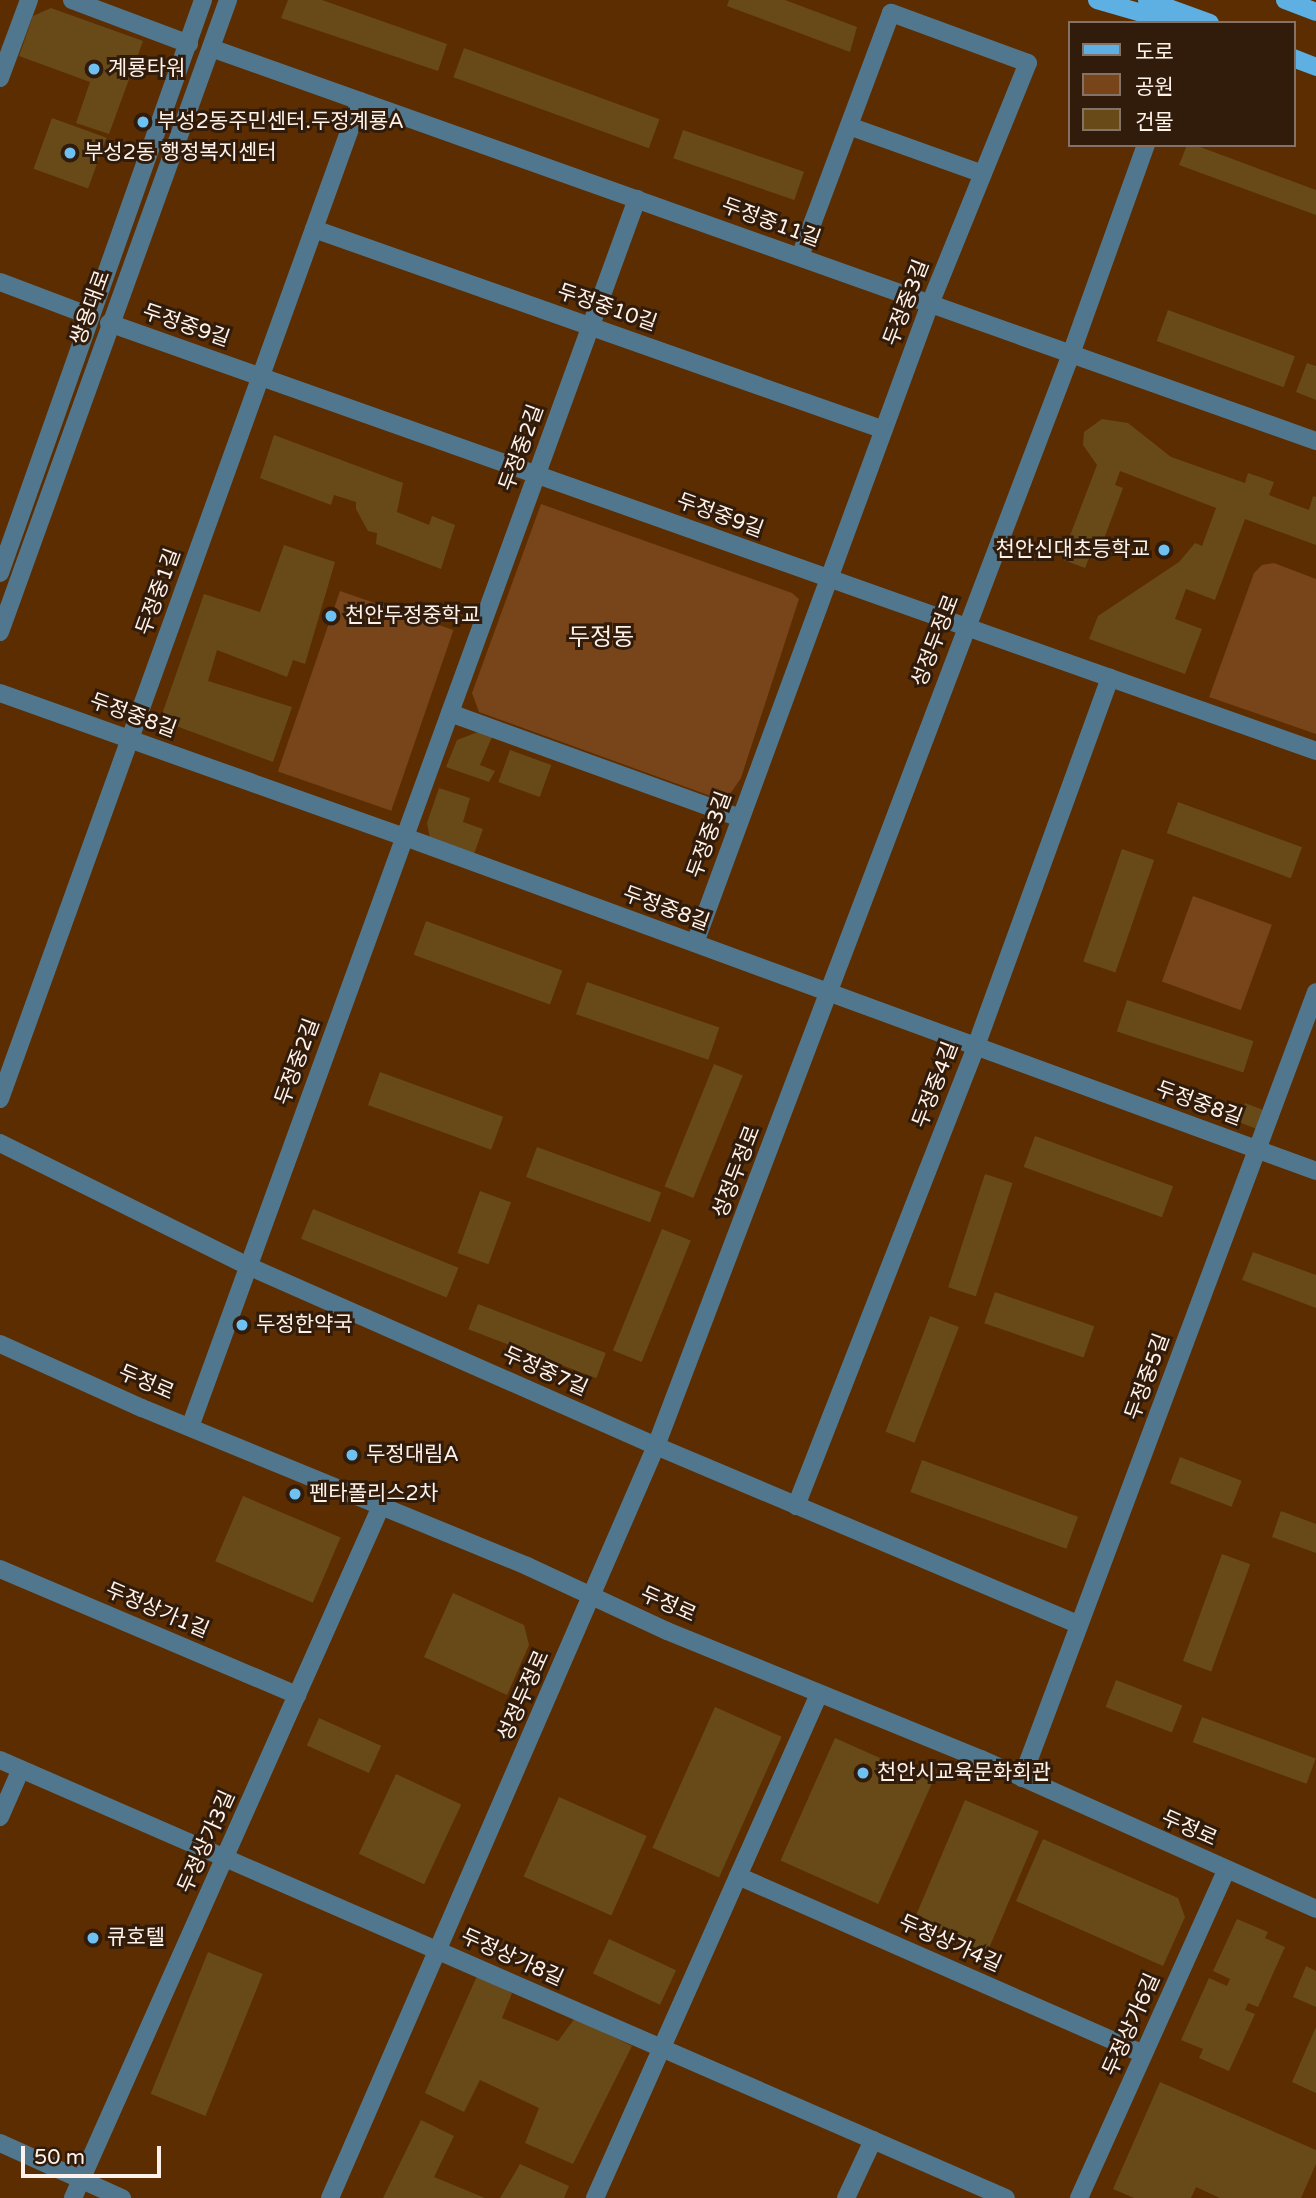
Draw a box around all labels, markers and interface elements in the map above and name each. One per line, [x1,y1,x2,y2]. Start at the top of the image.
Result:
legend [1068,21,1295,147]
text: 도로 [1135,40,1174,65]
place label: 계룡타워 [108,56,185,82]
marker: 계룡타워 [86,61,102,77]
text: 공원 [1135,75,1174,100]
place label: 부성2동주민센터.두정계룡A [157,109,404,135]
text: 건물 [1135,110,1174,135]
marker: 부성2동주민센터.두정계룡A [135,114,151,130]
place label: 부성2동 행정복지센터 [84,140,277,166]
marker: 부성2동 행정복지센터 [62,145,78,161]
street label: 두정중11길 [718,193,824,253]
street label: 두정중3길 [879,256,935,350]
street label: 쌍용대로 [66,267,116,349]
street label: 두정중10길 [554,279,660,337]
street label: 두정중9길 [139,299,233,353]
street label: 두정중2길 [495,401,549,495]
street label: 두정중9길 [673,489,767,543]
place label: 천안신대초등학교 [995,537,1150,563]
marker: 천안신대초등학교 [1156,542,1172,558]
street label: 두정중1길 [132,545,186,639]
street label: 성정두정로 [907,591,965,691]
place label: 천안두정중학교 [345,603,480,629]
marker: 천안두정중학교 [323,608,339,624]
district label: 두정동 [568,624,634,652]
street label: 두정중8길 [86,689,180,743]
street label: 두정중3길 [683,788,737,882]
street label: 두정중8길 [619,882,713,936]
street label: 두정중2길 [271,1015,325,1109]
street label: 두정중4길 [908,1038,964,1132]
street label: 두정중8길 [1152,1077,1246,1131]
street label: 성정두정로 [708,1122,766,1222]
place label: 두정한약국 [256,1312,353,1338]
marker: 두정한약국 [234,1317,250,1333]
street label: 두정중5길 [1121,1330,1175,1424]
street label: 두정중7길 [499,1342,591,1402]
street label: 두정로 [114,1360,178,1406]
place label: 두정대림A [366,1442,459,1468]
marker: 두정대림A [344,1447,360,1463]
place label: 펜타폴리스2차 [309,1481,438,1507]
marker: 펜타폴리스2차 [287,1486,303,1502]
street label: 두정상가1길 [102,1578,212,1644]
street label: 두정로 [636,1582,700,1628]
street label: 성정두정로 [493,1647,555,1745]
place label: 천안시교육문화회관 [877,1760,1051,1786]
marker: 천안시교육문화회관 [855,1765,871,1781]
street label: 두정상가3길 [173,1787,241,1897]
street label: 두정로 [1157,1806,1221,1852]
street label: 두정상가4길 [895,1910,1005,1978]
street label: 두정상가8길 [457,1924,567,1992]
place label: 큐호텔 [107,1925,165,1951]
marker: 큐호텔 [85,1930,101,1946]
street label: 두정상가6길 [1098,1970,1166,2080]
scale bar [24,2132,164,2176]
text: 50 m [34,2145,85,2170]

